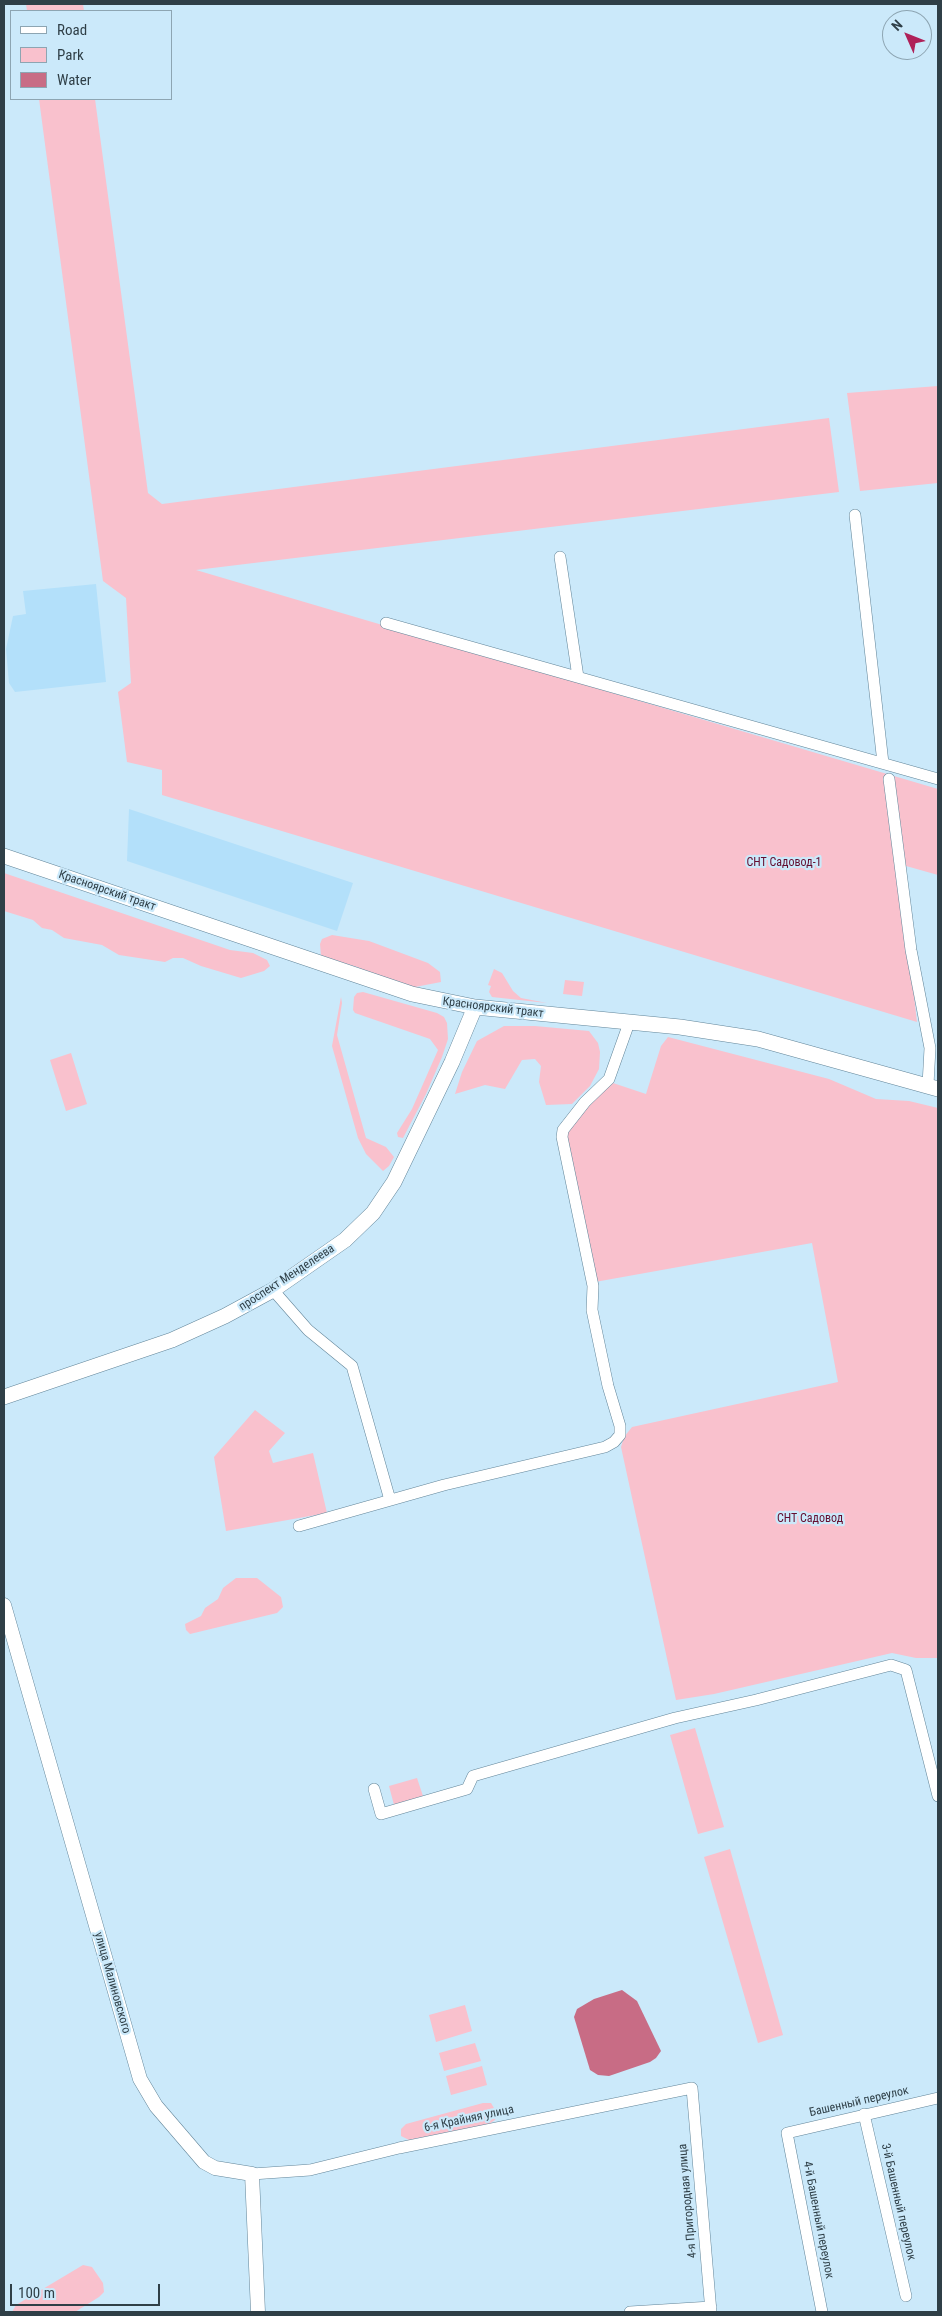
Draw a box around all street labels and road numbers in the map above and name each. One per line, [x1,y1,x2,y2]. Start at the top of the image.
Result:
street label: Красноярский тракт [57,868,157,914]
street label: Красноярский тракт [442,995,544,1021]
street label: проспект Менделеева [237,1242,337,1314]
street label: улица Малиновского [91,1931,133,2035]
street label: Башенный переулок [808,2084,910,2120]
street label: 6-я Крайняя улица [423,2102,515,2136]
street label: 3-й Башенный переулок [878,2142,918,2262]
street label: 4-я Пригородная улица [676,2143,700,2259]
street label: 4-й Башенный переулок [800,2160,836,2280]

